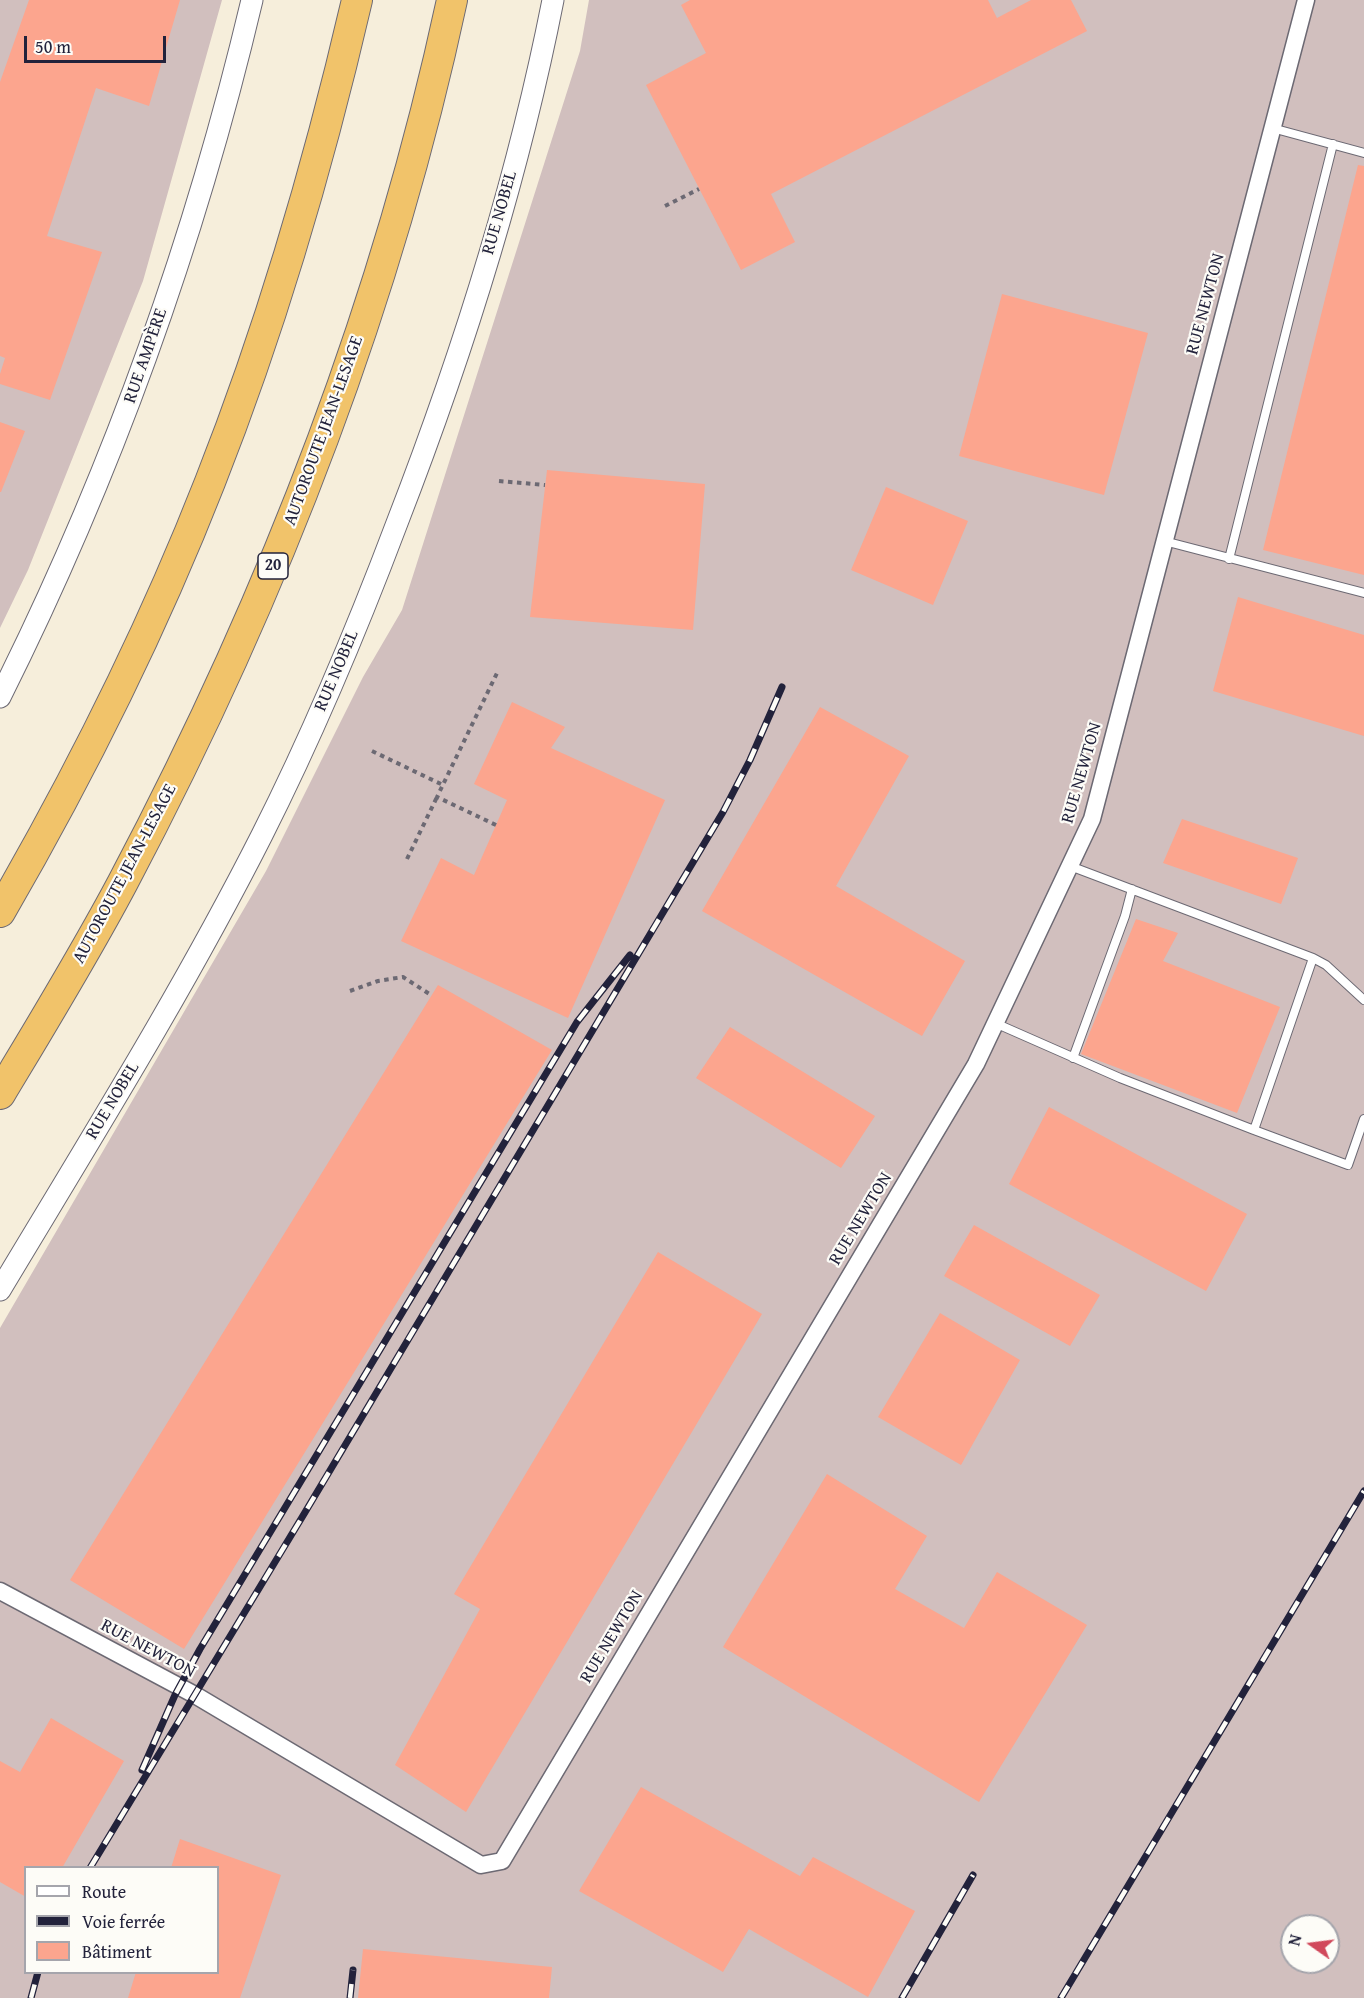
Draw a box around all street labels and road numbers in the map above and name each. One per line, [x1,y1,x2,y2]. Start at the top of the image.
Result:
street label: RUE NOBEL [478,169,522,257]
street label: RUE NEWTON [1182,251,1230,357]
street label: RUE AMPÈRE [120,306,172,406]
street label: AUTOROUTE JEAN-LESAGE [280,333,368,529]
road number: 20 [258,553,288,579]
street label: RUE NOBEL [310,627,364,715]
street label: RUE NEWTON [1057,720,1107,826]
street label: AUTOROUTE JEAN-LESAGE [69,781,181,967]
street label: RUE NOBEL [82,1059,144,1143]
street label: RUE NEWTON [825,1169,897,1269]
street label: RUE NEWTON [576,1587,648,1687]
street label: RUE NEWTON [97,1615,199,1683]

